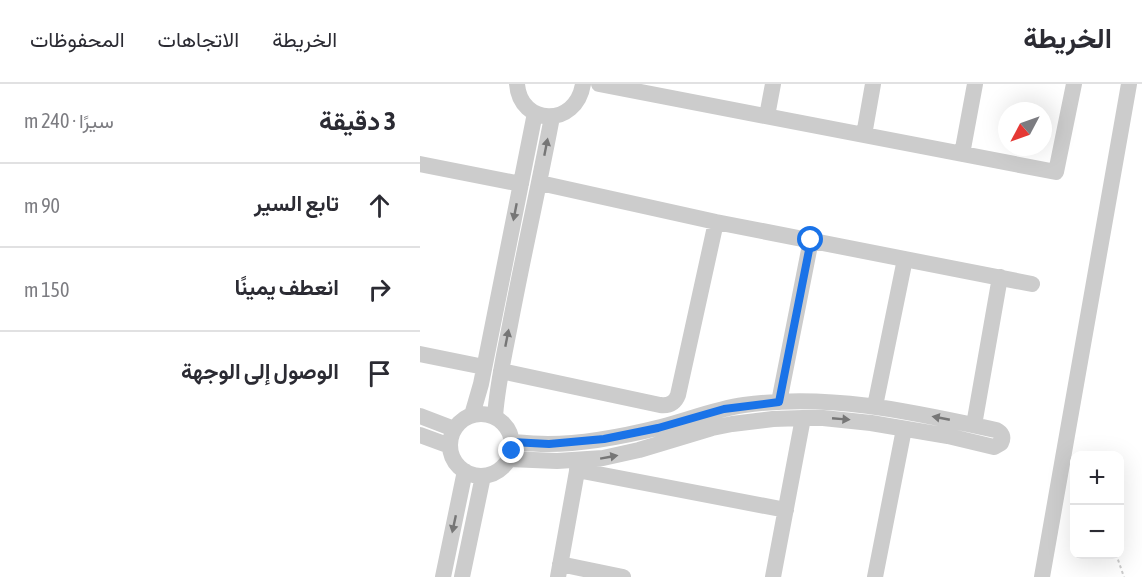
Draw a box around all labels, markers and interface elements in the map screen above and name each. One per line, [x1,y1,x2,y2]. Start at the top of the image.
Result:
text: الخريطة [1023,22,1112,54]
text: المحفوظات [30,27,125,51]
text: الاتجاهات [158,27,239,51]
text: الخريطة [272,27,337,51]
north arrow [998,102,1052,156]
text: 3 دقيقة [319,106,396,136]
text: سيرًا · 240 m [24,109,114,132]
one-way arrow [542,138,551,157]
icon: ahead [363,189,396,222]
text: تابع السير [254,190,339,216]
text: 90 m [24,194,60,217]
one-way arrow [510,202,519,221]
route start [797,226,823,252]
icon: right [363,273,396,306]
text: انعطف يمينًا [235,274,339,300]
text: 150 m [24,278,69,301]
one-way arrow [503,329,512,348]
icon: arrive [363,357,396,390]
text: الوصول إلى الوجهة [181,358,339,384]
one-way arrow [931,413,950,422]
one-way arrow [832,414,851,424]
route end [498,437,524,463]
map controls [1070,451,1124,559]
button: + [1070,451,1124,505]
one-way arrow [599,452,618,461]
button: − [1070,505,1124,559]
one-way arrow [449,515,458,534]

